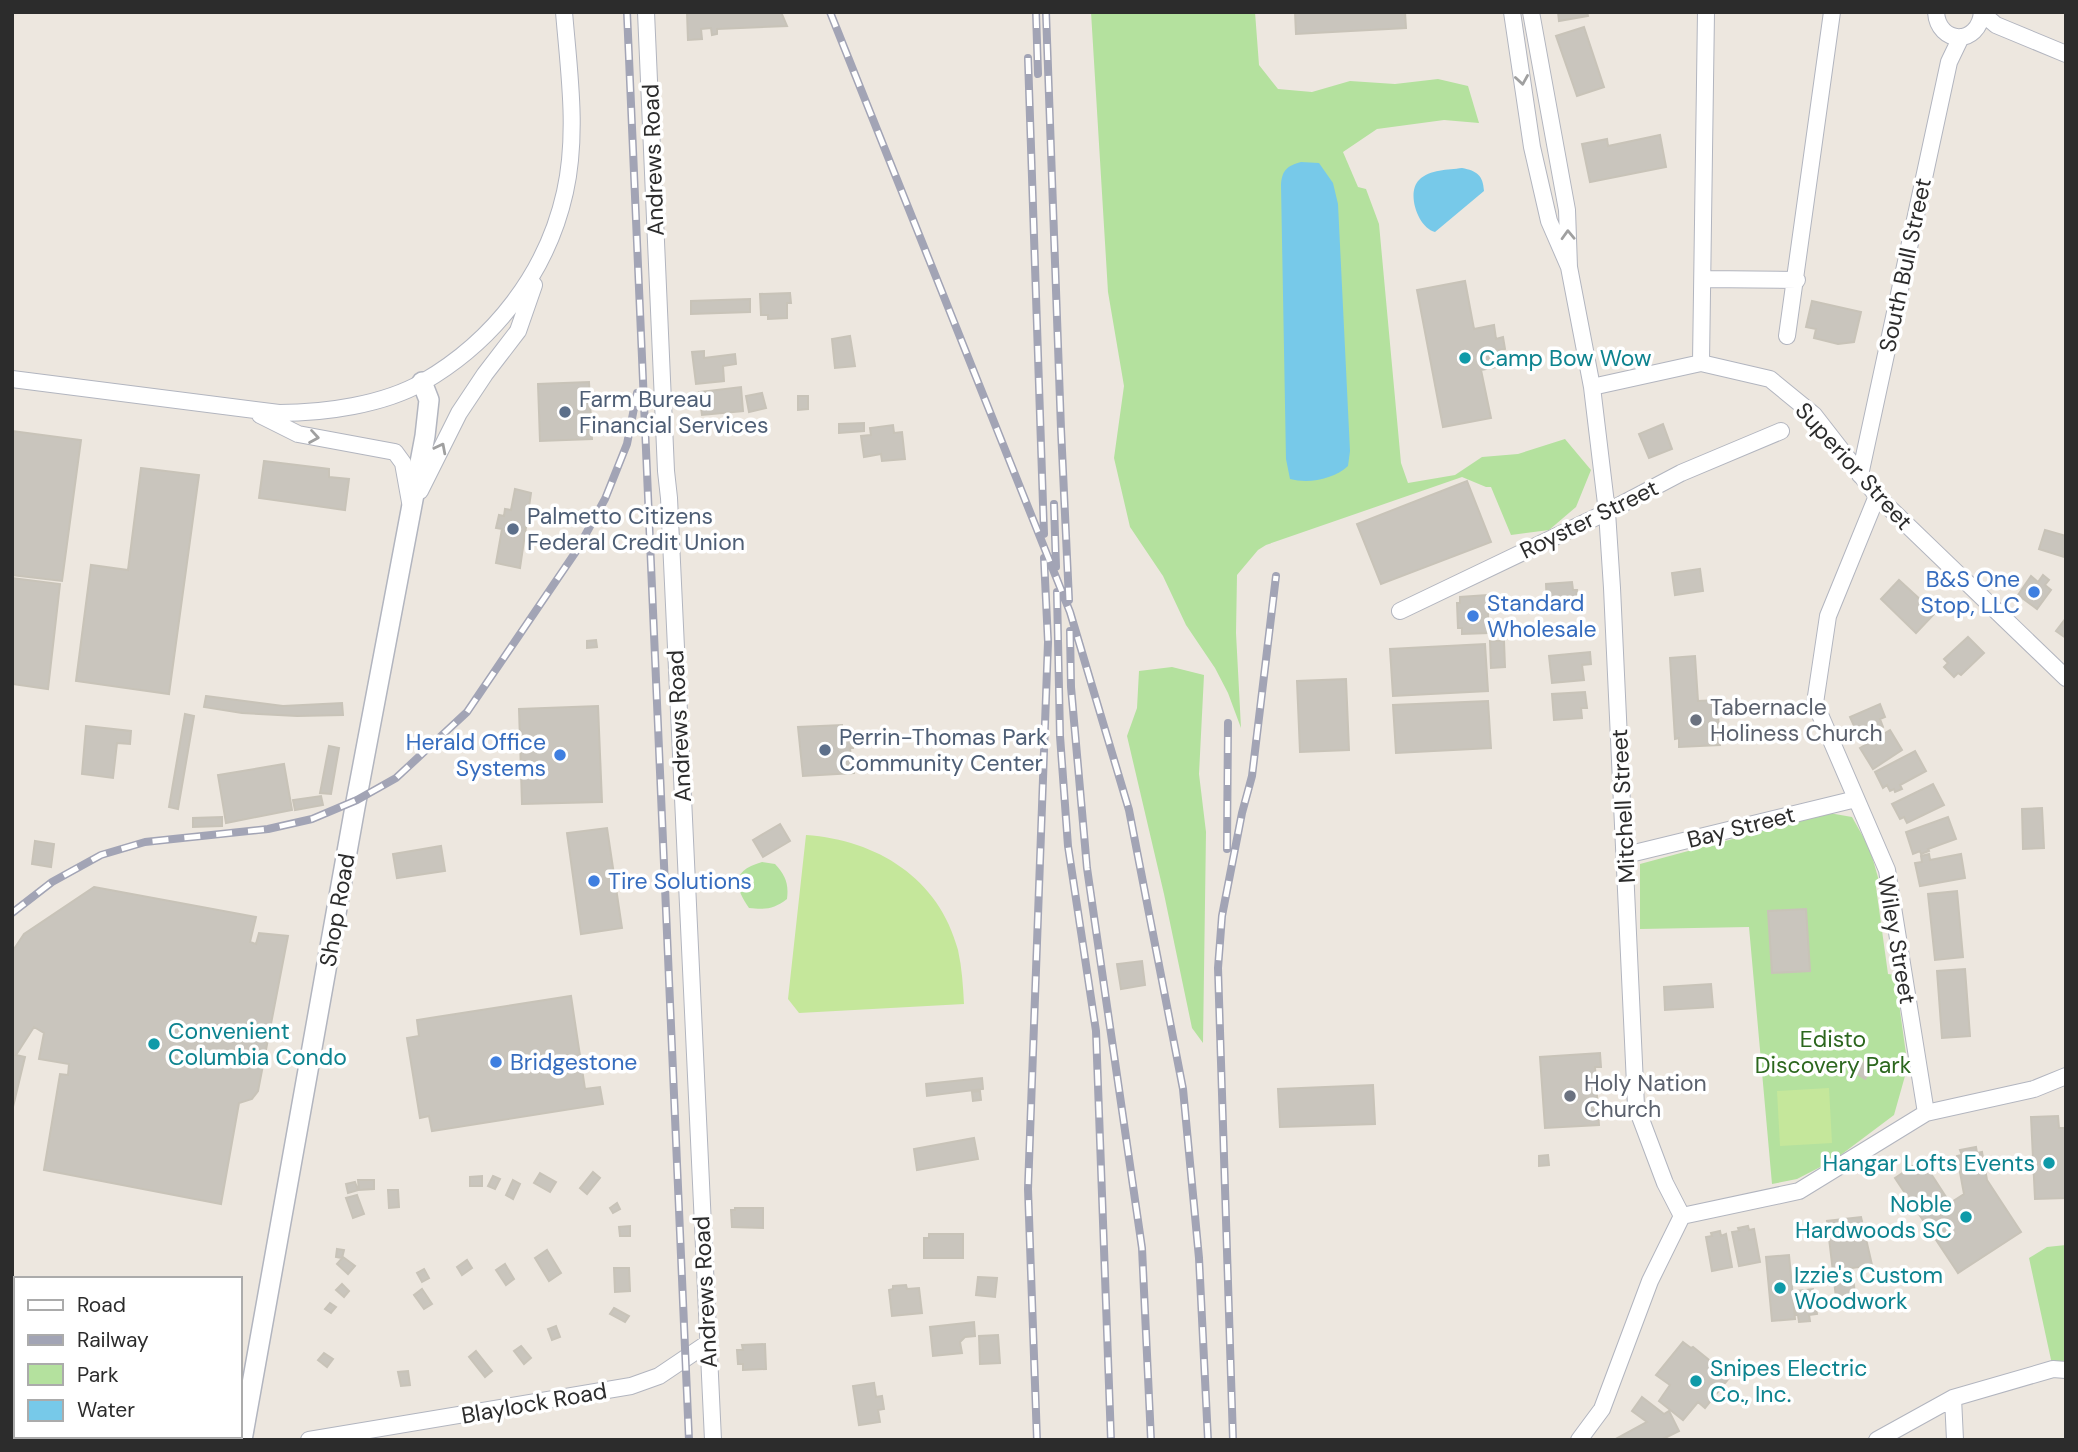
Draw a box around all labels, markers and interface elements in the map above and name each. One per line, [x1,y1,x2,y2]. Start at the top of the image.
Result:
one-way arrow [1514,74,1529,86]
street label: Andrews Road [635,83,671,237]
street label: South Bull Street [1872,175,1938,355]
one-way arrow [1560,229,1575,240]
place label: Camp Bow Wow [1479,343,1652,373]
marker: Camp Bow Wow [1457,350,1473,366]
place label: Farm Bureau Financial Services [579,384,769,440]
street label: Superior Street [1789,396,1919,536]
marker: Farm Bureau Financial Services [557,404,573,420]
one-way arrow [308,429,319,444]
one-way arrow [432,443,446,455]
street label: Royster Street [1515,473,1663,565]
place label: Palmetto Citizens Federal Credit Union [527,501,745,557]
marker: Palmetto Citizens Federal Credit Union [505,521,521,537]
place label: B&S One Stop, LLC [1920,564,2020,620]
marker: B&S One Stop, LLC [2026,584,2042,600]
place label: Standard Wholesale [1487,588,1597,644]
marker: Standard Wholesale [1465,608,1481,624]
street label: Andrews Road [660,649,698,803]
place label: Tabernacle Holiness Church [1710,692,1883,748]
marker: Tabernacle Holiness Church [1688,712,1704,728]
place label: Perrin-Thomas Park Community Center [839,722,1048,778]
place label: Herald Office Systems [406,727,546,783]
street label: Mitchell Street [1604,728,1642,884]
marker: Perrin-Thomas Park Community Center [817,742,833,758]
marker: Herald Office Systems [552,747,568,763]
street label: Bay Street [1684,799,1798,855]
street label: Shop Road [312,851,362,969]
place label: Tire Solutions [608,866,752,896]
marker: Tire Solutions [586,873,602,889]
street label: Wiley Street [1871,874,1923,1006]
place label: Convenient Columbia Condo [168,1016,347,1072]
park label: Edisto Discovery Park [1755,1024,1912,1080]
marker: Convenient Columbia Condo [146,1036,162,1052]
place label: Bridgestone [510,1047,637,1077]
marker: Bridgestone [488,1054,504,1070]
place label: Holy Nation Church [1584,1068,1707,1124]
marker: Holy Nation Church [1562,1088,1578,1104]
place label: Hangar Lofts Events [1823,1148,2035,1178]
marker: Hangar Lofts Events [2041,1155,2057,1171]
place label: Noble Hardwoods SC [1795,1189,1952,1245]
marker: Noble Hardwoods SC [1958,1209,1974,1225]
street label: Andrews Road [686,1215,724,1369]
place label: Izzie's Custom Woodwork [1794,1260,1943,1316]
legend [14,1277,242,1438]
marker: Izzie's Custom Woodwork [1772,1280,1788,1296]
text: Road [77,1291,126,1319]
text: Railway [77,1326,149,1354]
place label: Snipes Electric Co., Inc. [1710,1353,1867,1409]
text: Park [77,1361,119,1389]
marker: Snipes Electric Co., Inc. [1688,1373,1704,1389]
street label: Blaylock Road [459,1375,609,1431]
text: Water [77,1396,135,1424]

